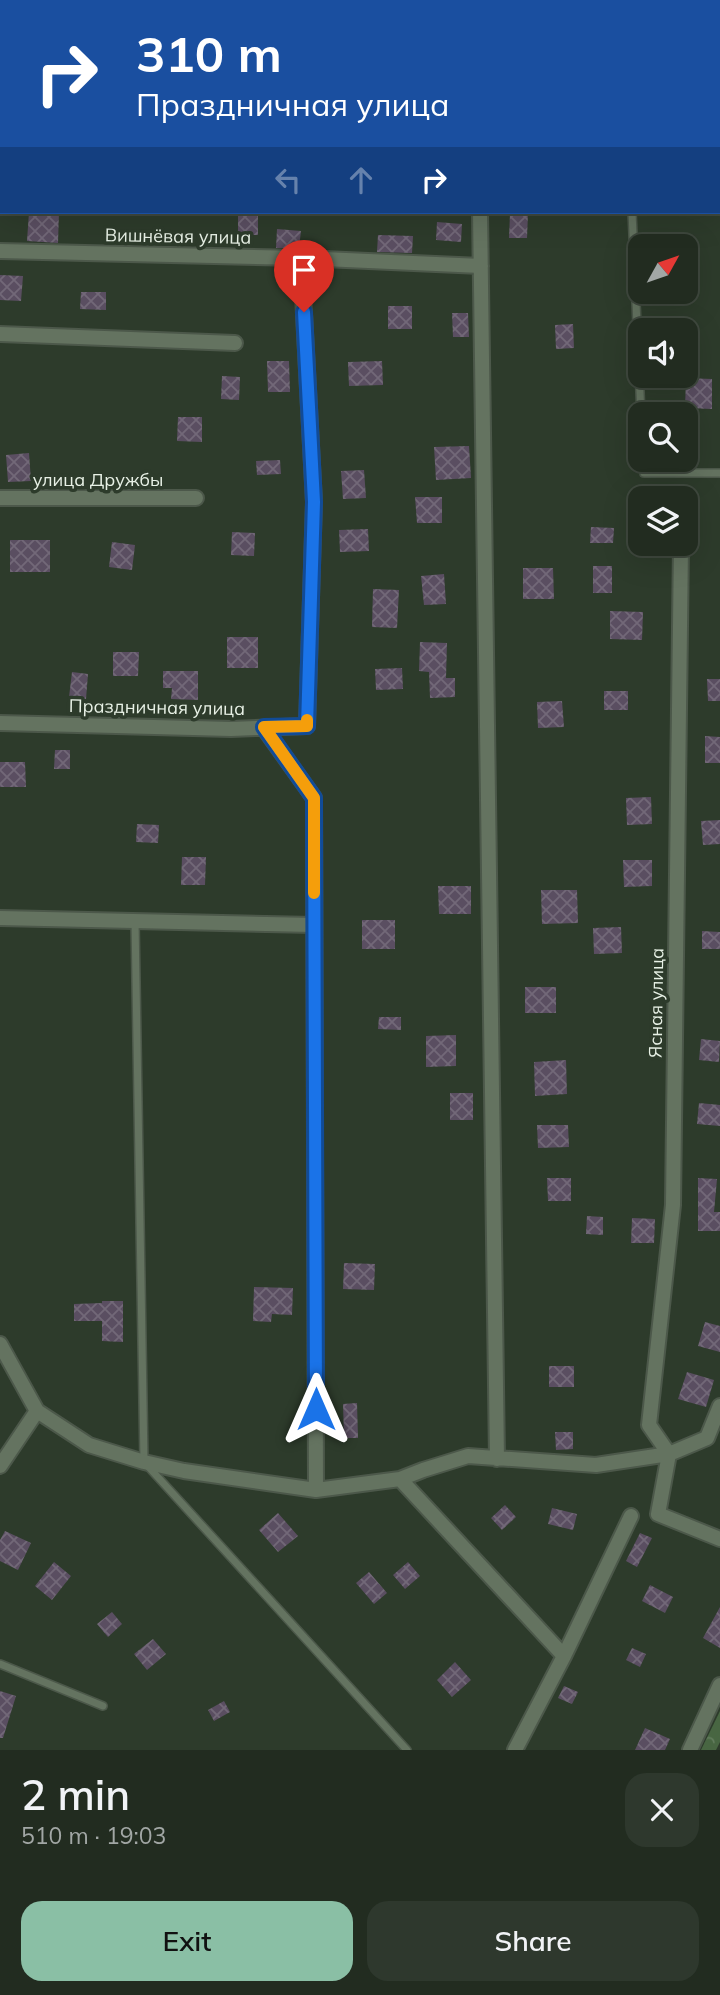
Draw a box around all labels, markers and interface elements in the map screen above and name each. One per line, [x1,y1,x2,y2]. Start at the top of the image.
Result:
text: 310 m [136,23,282,84]
icon: right [21,28,112,119]
text: Праздничная улица [136,84,450,124]
icon: left [269,161,307,199]
icon: ahead [342,161,380,199]
icon: right [415,161,453,199]
street label: Вишнёвая улица [105,223,251,249]
north arrow [628,234,698,304]
map controls [628,234,698,556]
pin [274,240,334,312]
icon: arrive [285,251,323,289]
button: sound [628,318,698,388]
button: search [628,402,698,472]
street label: улица Дружбы [33,468,163,491]
button: layers [628,486,698,556]
street label: Праздничная улица [69,694,245,720]
street label: Ясная улица [644,948,668,1058]
position arrow [279,1372,353,1446]
text: 2 min [21,1768,130,1821]
button: close [625,1773,699,1847]
text: 510 m · 19:03 [21,1821,166,1850]
button: Exit [21,1901,353,1981]
button: Share [367,1901,699,1981]

